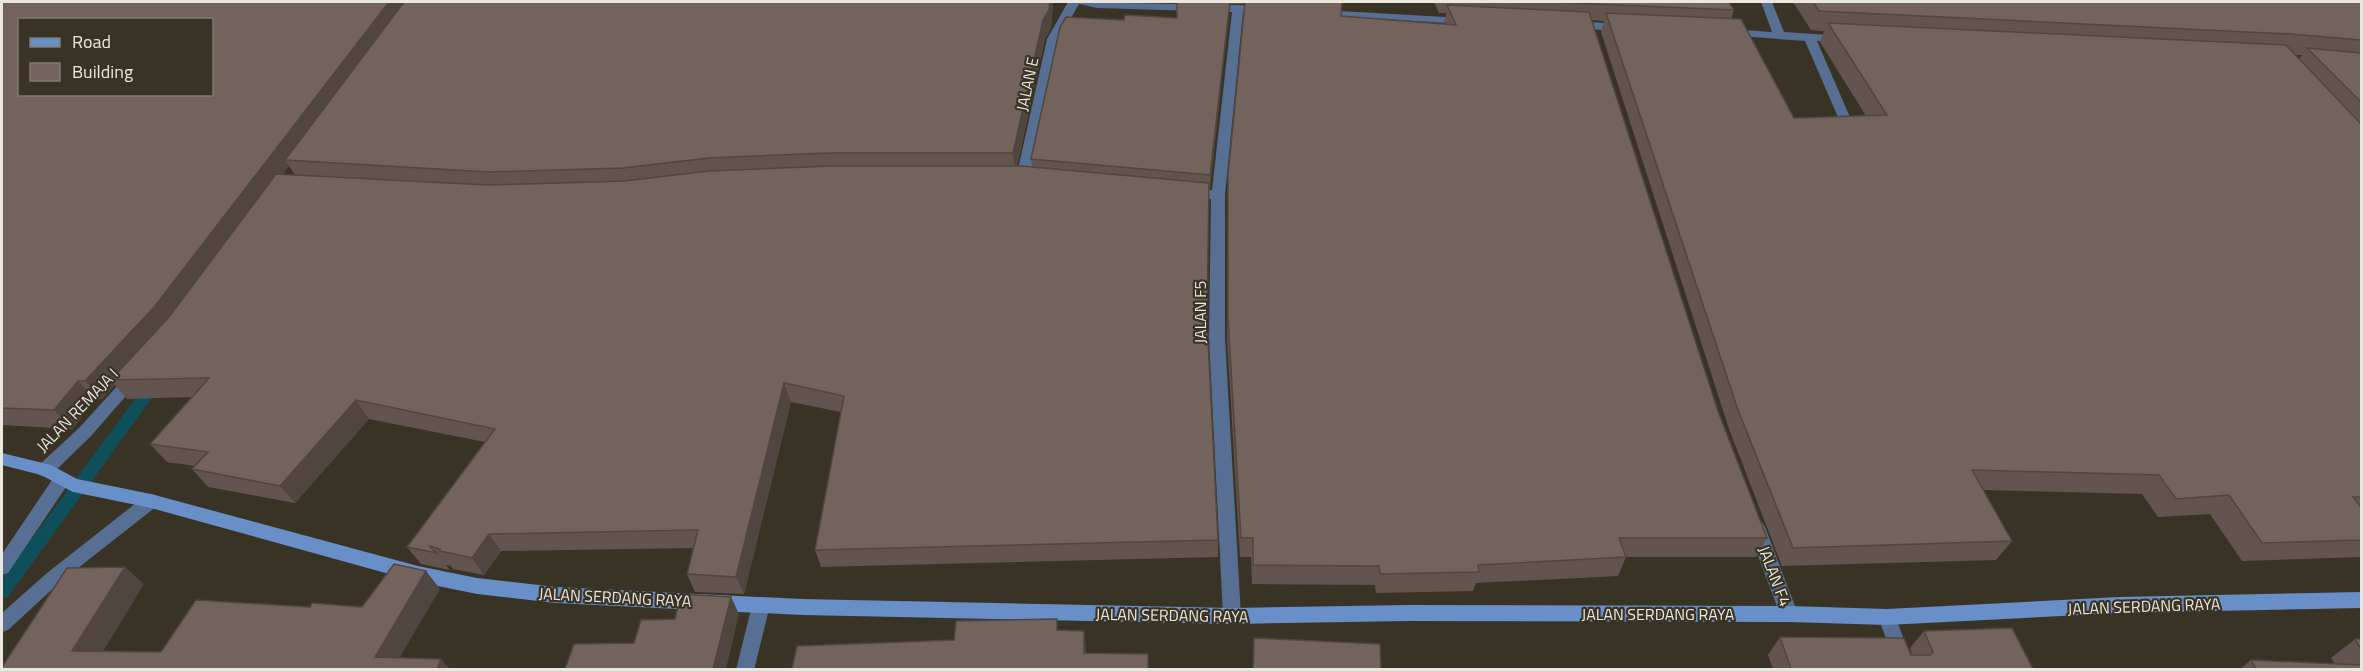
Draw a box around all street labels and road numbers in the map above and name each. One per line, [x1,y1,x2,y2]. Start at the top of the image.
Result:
street label: JALAN E [1010,55,1044,113]
street label: JALAN F5 [1188,280,1212,344]
street label: JALAN REMAJA I [31,362,123,458]
street label: JALAN F4 [1752,542,1798,610]
street label: JALAN SERDANG RAYA [538,581,692,613]
street label: JALAN SERDANG RAYA [2067,591,2221,621]
street label: JALAN SERDANG RAYA [1095,602,1249,628]
street label: JALAN SERDANG RAYA [1582,602,1735,626]

